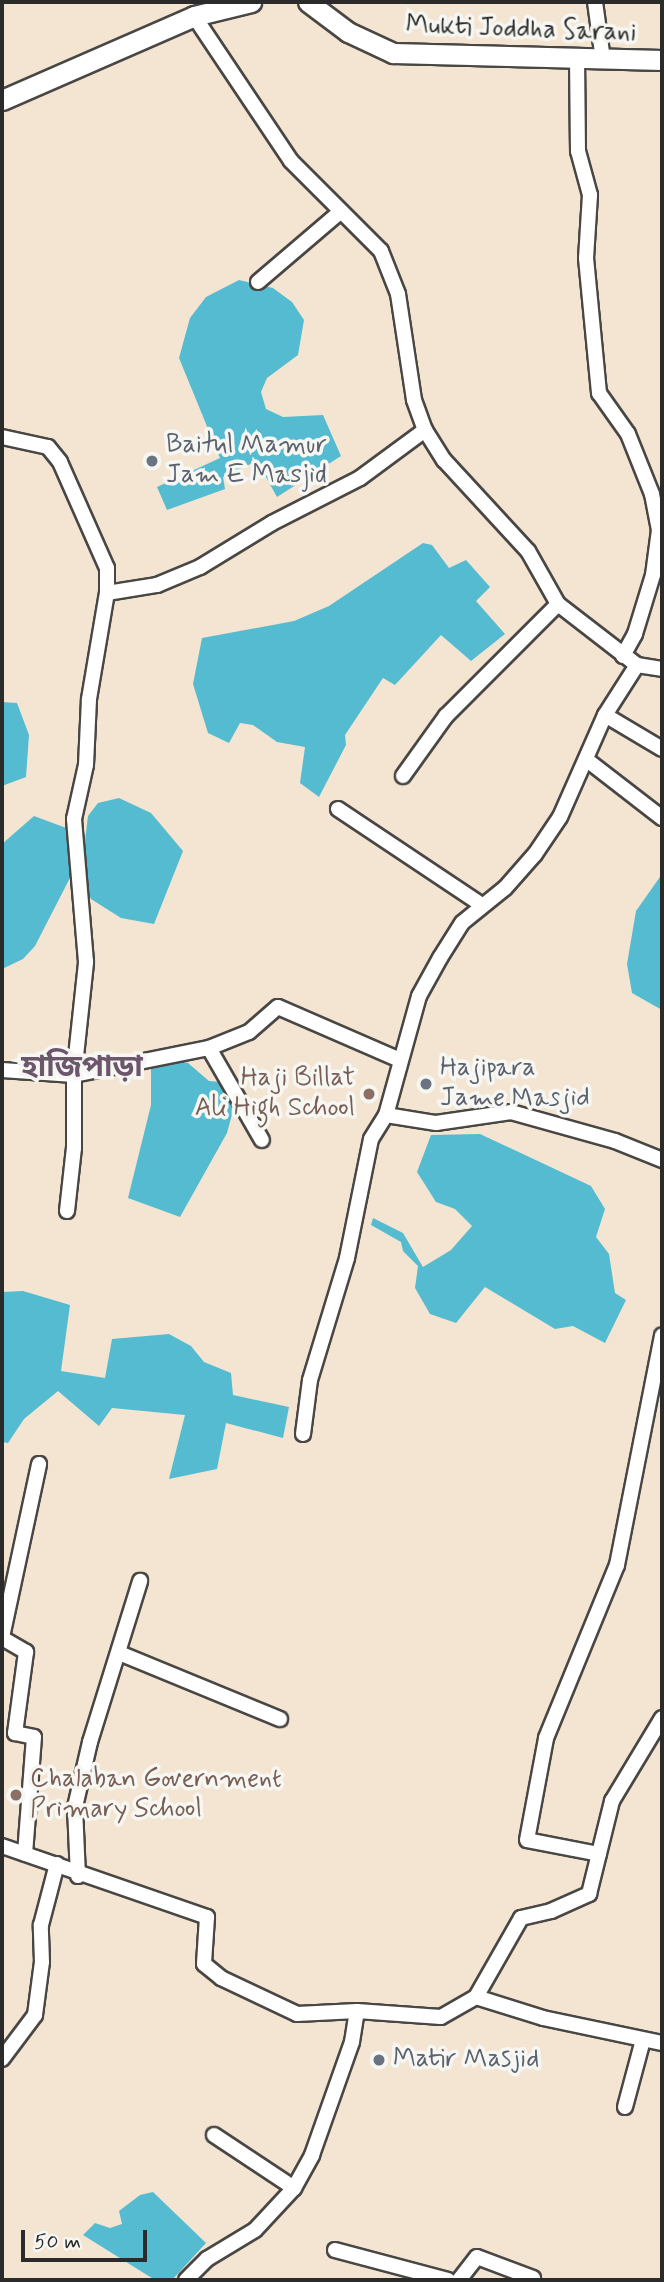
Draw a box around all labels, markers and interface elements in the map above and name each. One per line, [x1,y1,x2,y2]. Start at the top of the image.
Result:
street label: Mukti Joddha Sarani [404,10,638,50]
place label: Baitul Mamur Jam E Masjid [166,430,323,492]
marker: Baitul Mamur Jam E Masjid [144,453,160,469]
district label: হাজিপাড়া [21,1050,143,1086]
place label: Hajipara Jame Masjid [440,1053,585,1114]
place label: Haji Billat Ali High School [195,1063,355,1124]
marker: Hajipara Jame Masjid [418,1076,434,1092]
marker: Haji Billat Ali High School [361,1086,377,1102]
place label: Chalaban Government Primary School [30,1764,281,1826]
marker: Chalaban Government Primary School [8,1787,24,1803]
place label: Matir Masjid [393,2044,537,2076]
marker: Matir Masjid [371,2052,387,2068]
scale bar [24,2216,150,2260]
text: 50 m [34,2228,81,2256]

